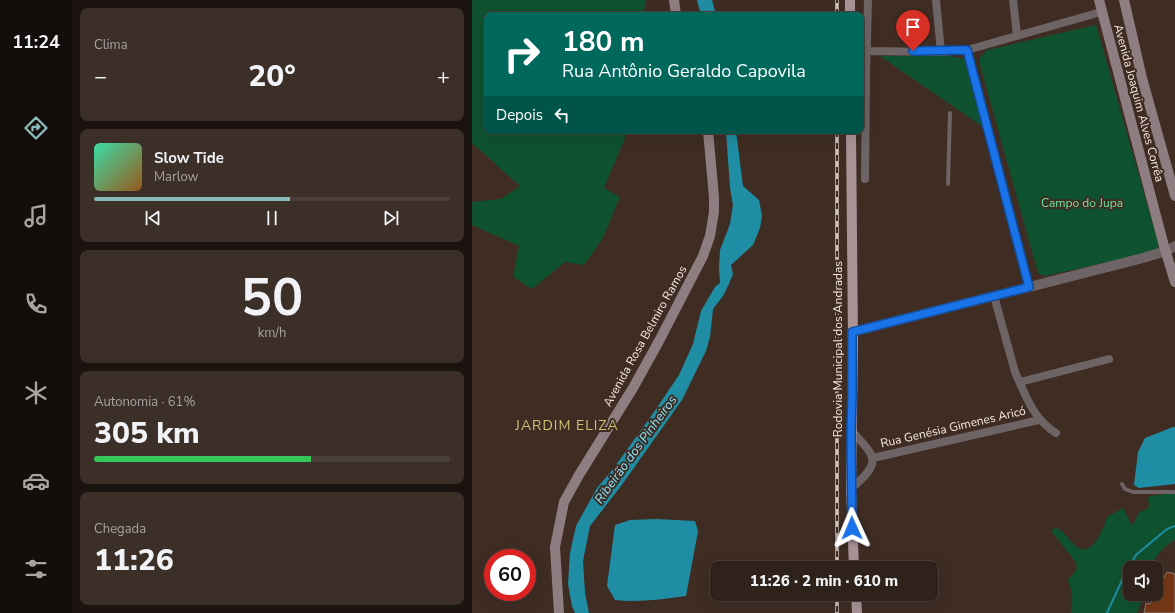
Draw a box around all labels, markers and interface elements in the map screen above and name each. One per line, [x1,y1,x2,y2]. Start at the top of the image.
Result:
pin [896,10,930,51]
icon: arrive [902,16,924,38]
street label: Avenida Joaquim Alves Corrêa [1110,22,1168,184]
text: 180 m [562,23,645,61]
icon: right [496,28,548,80]
text: 11:24 [12,30,60,54]
text: Clima [94,36,128,54]
text: 20° [248,56,296,97]
text: Rua Antônio Geraldo Capovila [562,59,806,83]
text: − [94,62,107,92]
text: + [437,62,450,92]
icon: left [551,104,573,126]
text: Depois [496,105,543,125]
icon: directions [22,114,50,142]
text: Slow Tide [154,148,224,168]
text: Marlow [154,168,199,186]
park label: Campo do Jupa [1041,195,1123,211]
icon: music [22,202,50,230]
icon: previous [142,207,164,229]
icon: pause [261,207,283,229]
icon: next [380,207,402,229]
street label: Rodovia Municipal dos Andradas [830,261,846,437]
text: 50 [241,262,303,333]
street label: Avenida Rosa Belmiro Ramos [599,262,691,409]
icon: phone [22,290,50,318]
text: km/h [258,324,286,342]
icon: climate [22,379,50,407]
water label: Ribeirão dos Pinheiros [590,392,681,507]
text: Autonomia · 61% [94,393,195,411]
street label: Rua Genésia Gimenes Aricó [879,402,1028,452]
text: 305 km [94,413,200,454]
district label: JARDIM ELIZA [514,416,619,435]
icon: car [22,467,50,495]
position arrow [831,507,873,549]
text: Chegada [94,520,146,538]
text: 11:26 [94,540,174,581]
speed limit sign: 60 [484,549,536,601]
icon: filters [22,555,50,583]
map controls [1123,561,1163,601]
button: sound [1123,561,1163,601]
text: 11:26 · 2 min · 610 m [750,571,898,591]

